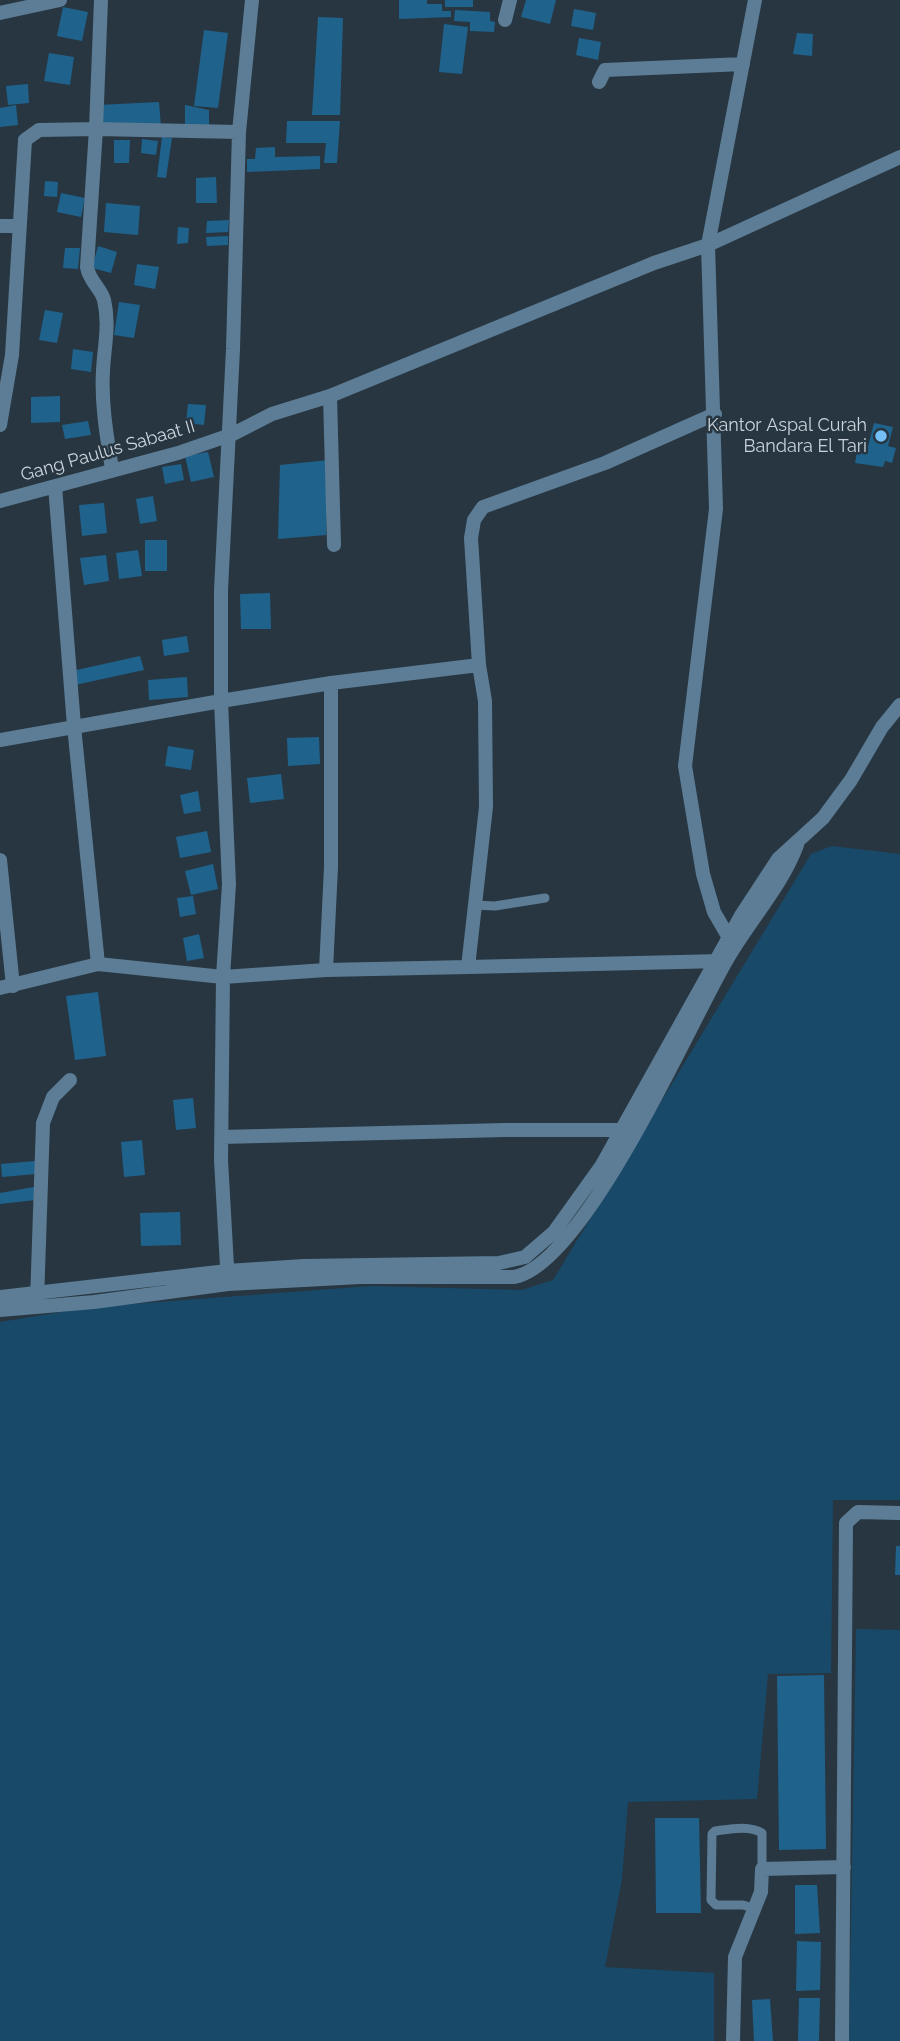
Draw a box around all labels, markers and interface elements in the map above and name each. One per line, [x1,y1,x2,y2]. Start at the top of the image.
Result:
place label: Kantor Aspal Curah Bandara El Tari [707,415,867,458]
street label: Gang Paulus Sabaat II [18,416,198,486]
marker: Kantor Aspal Curah Bandara El Tari [873,428,889,444]

